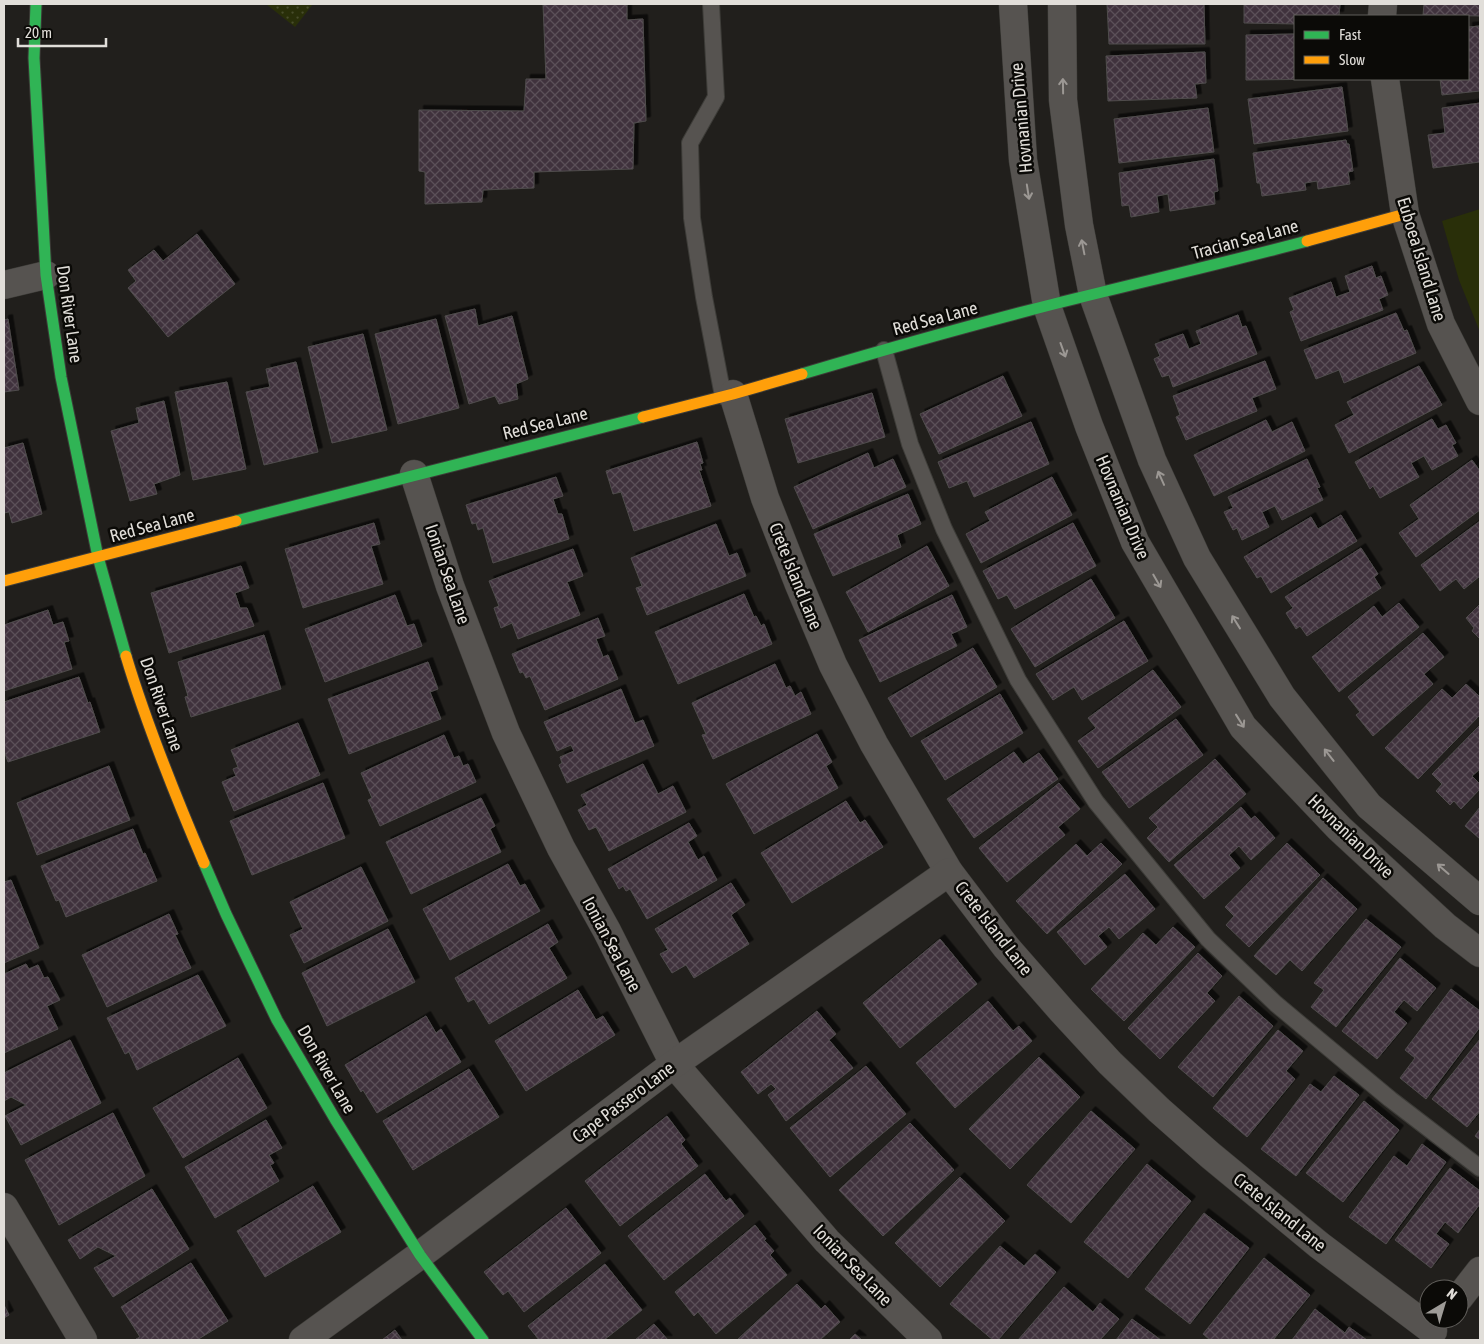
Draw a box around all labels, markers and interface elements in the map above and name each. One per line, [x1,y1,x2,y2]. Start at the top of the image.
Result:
scale bar [18,15,105,47]
legend [1294,15,1469,80]
text: 20 m [25,24,52,41]
text: Fast [1339,26,1361,43]
text: Slow [1339,51,1365,68]
street label: Hovnanian Drive [1006,62,1036,174]
one-way arrow [1058,78,1068,94]
one-way arrow [1023,183,1033,199]
street label: Euboea Island Lane [1393,195,1451,323]
street label: Tracian Sea Lane [1189,215,1301,263]
one-way arrow [1078,239,1088,255]
street label: Don River Lane [53,264,87,364]
street label: Red Sea Lane [890,297,980,339]
one-way arrow [1059,342,1068,357]
street label: Red Sea Lane [500,402,590,444]
street label: Hovnanian Drive [1092,452,1154,562]
one-way arrow [1155,471,1165,486]
street label: Red Sea Lane [107,504,197,546]
street label: Crete Island Lane [765,520,827,632]
street label: Ionian Sea Lane [421,521,475,627]
one-way arrow [1153,573,1163,587]
one-way arrow [1231,615,1241,629]
street label: Don River Lane [136,654,188,754]
one-way arrow [1235,713,1245,727]
one-way arrow [1323,749,1334,762]
street label: Hovnanian Drive [1304,790,1398,882]
one-way arrow [1437,864,1450,875]
street label: Crete Island Lane [951,877,1037,979]
street label: Ionian Sea Lane [578,893,646,995]
street label: Don River Lane [293,1021,361,1117]
street label: Cape Passero Lane [568,1057,678,1147]
street label: Crete Island Lane [1229,1168,1331,1256]
street label: Ionian Sea Lane [809,1220,897,1310]
north arrow [1419,1279,1469,1329]
text: N [1444,1285,1460,1303]

